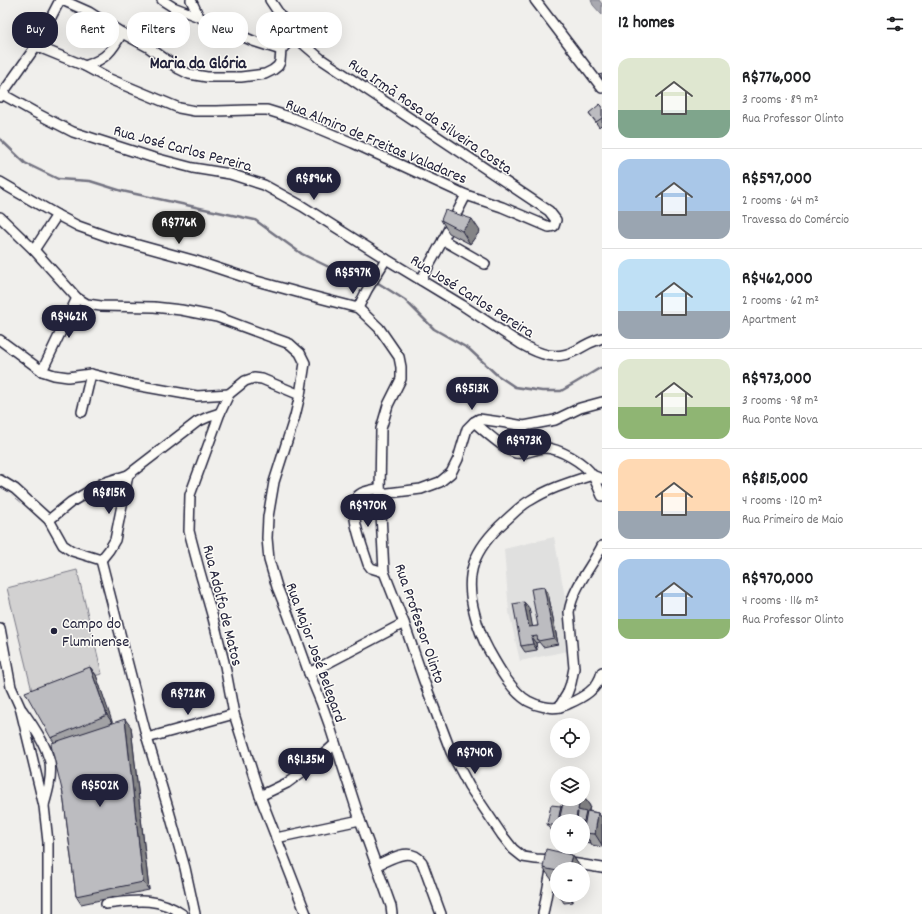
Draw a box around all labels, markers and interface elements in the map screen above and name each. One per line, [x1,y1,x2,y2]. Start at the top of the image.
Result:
chip: Buy [12,12,58,48]
chip: Rent [66,12,119,48]
chip: Filters [127,12,190,48]
chip: New [198,12,248,48]
chip: Apartment [256,12,342,48]
text: 12 homes [618,12,675,36]
icon: filters [884,13,906,35]
district label: Maria da Glória [150,53,247,77]
street label: Rua Irmã Rosa da Silveira Costa [343,53,517,181]
text: R$776,000 [742,67,811,91]
icon: home [650,74,698,122]
text: 3 rooms · 89 m² [742,91,818,110]
street label: Rua Almiro de Freitas Valadares [282,94,471,191]
text: Rua Professor Olinto [742,110,844,129]
street label: Rua José Carlos Pereira [111,120,255,179]
pin: R$896K [281,167,347,201]
text: R$597,000 [742,168,812,192]
text: R$896K [296,170,332,189]
icon: home [650,175,698,223]
text: 2 rooms · 64 m² [742,192,819,211]
pin: R$776K [146,211,212,245]
text: Travessa do Comércio [742,211,849,230]
text: R$776K [161,214,197,233]
street label: Rua José Carlos Pereira [405,250,539,345]
pin: R$597K [320,261,386,295]
text: R$597K [335,264,371,283]
text: R$462,000 [742,268,813,292]
icon: home [650,275,698,323]
text: 2 rooms · 62 m² [742,292,819,311]
pin: R$462K [36,305,102,339]
text: R$462K [51,308,87,327]
text: Apartment [742,311,796,330]
text: R$973,000 [742,368,812,392]
icon: home [650,375,698,423]
pin: R$513K [439,377,505,411]
text: R$513K [455,380,489,399]
text: 3 rooms · 98 m² [742,392,818,411]
text: Rua Ponte Nova [742,411,818,430]
pin: R$973K [491,429,557,463]
text: R$973K [506,432,542,451]
text: R$815,000 [742,468,808,492]
icon: home [650,475,698,523]
pin: R$815K [76,481,142,515]
text: R$815K [92,484,126,503]
text: 4 rooms · 120 m² [742,492,822,511]
pin: R$970K [335,494,401,528]
text: R$970K [350,497,386,516]
text: Rua Primeiro de Maio [742,511,843,530]
street label: Rua Adolfo de Matos [195,543,248,669]
street label: Rua Professor Olinto [387,561,450,687]
text: R$970,000 [742,568,814,592]
icon: home [650,575,698,623]
street label: Rua Major José Belegard [279,580,351,726]
text: 4 rooms · 116 m² [742,592,819,611]
text: Rua Professor Olinto [742,611,844,630]
place label: Campo do Fluminense [62,613,129,654]
marker: Campo do Fluminense [49,626,59,636]
pin: R$728K [155,682,221,716]
text: R$728K [171,685,205,704]
map controls [550,718,590,902]
button: locate [550,718,590,758]
pin: R$740K [442,741,508,775]
text: R$740K [457,744,493,763]
pin: R$1.35M [269,748,343,782]
text: R$1.35M [287,751,325,770]
button: layers [550,766,590,806]
pin: R$502K [67,774,133,808]
text: R$502K [81,777,119,796]
button: + [550,814,590,854]
button: − [550,862,590,902]

